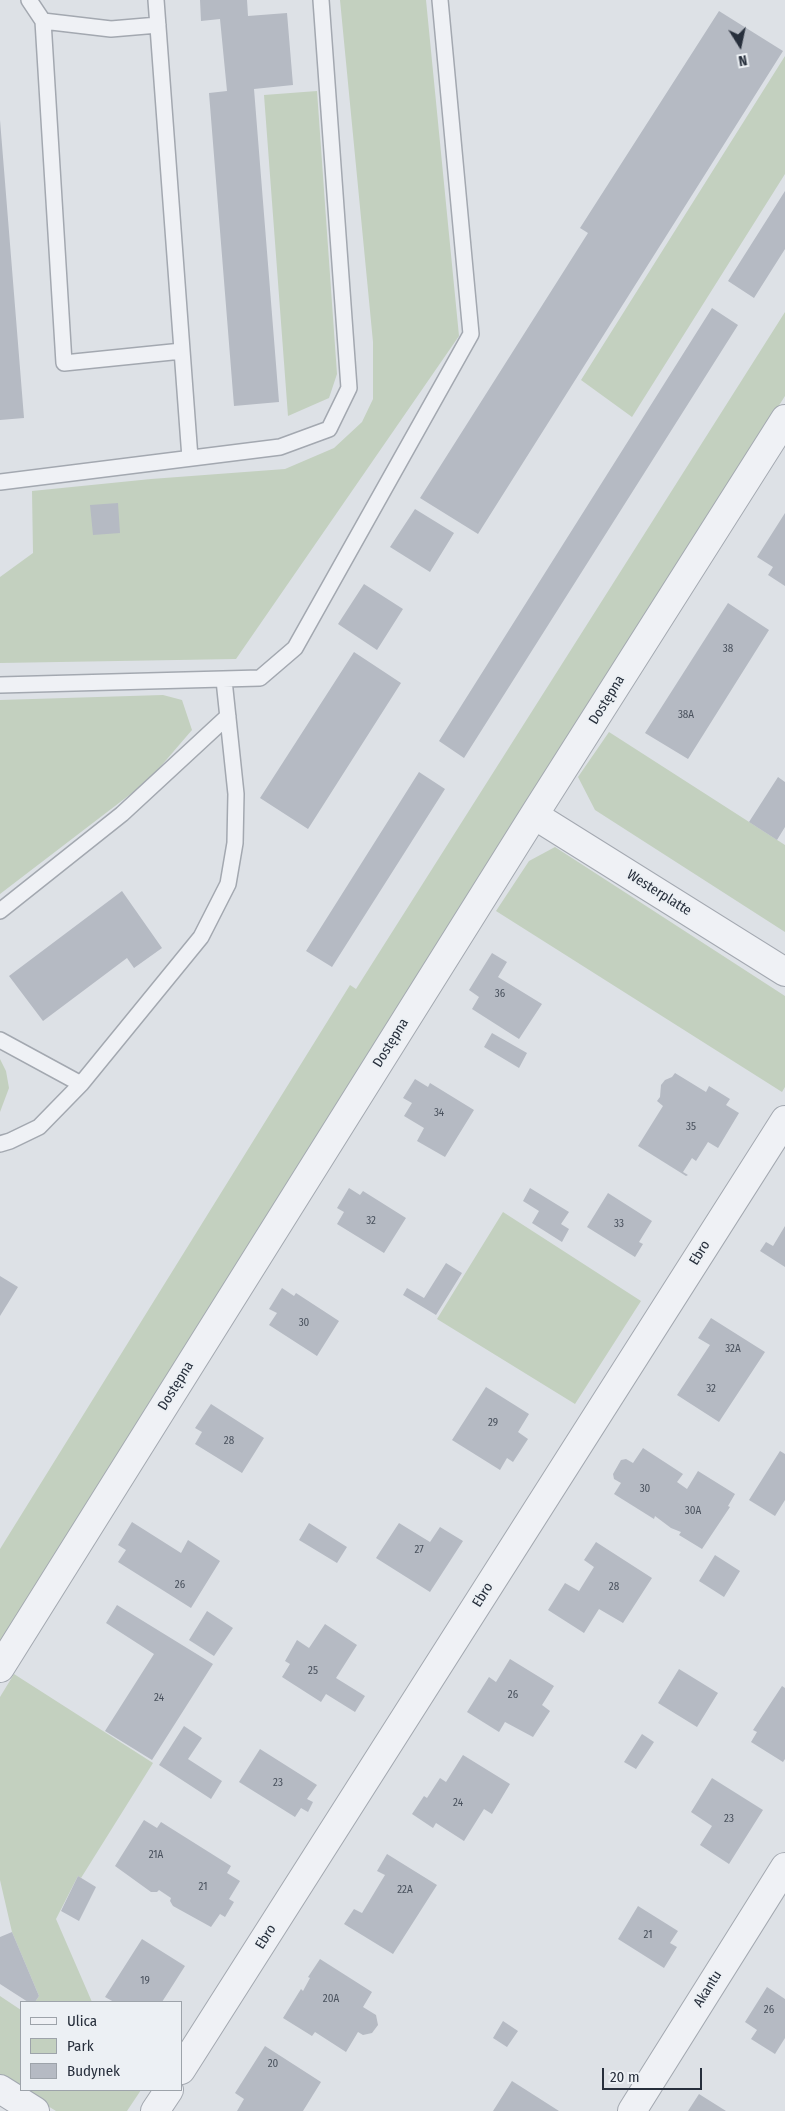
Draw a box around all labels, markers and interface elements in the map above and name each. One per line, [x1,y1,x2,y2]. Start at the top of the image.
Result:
north arrow [715,20,765,70]
text: N [737,51,748,69]
house number: 38 [723,642,733,656]
street label: Dostępna [585,672,629,728]
house number: 38A [678,708,694,722]
street label: Westerplatte [624,866,694,920]
house number: 36 [495,987,505,1001]
street label: Dostępna [369,1015,413,1071]
house number: 34 [434,1106,444,1120]
house number: 35 [686,1120,696,1134]
house number: 32 [366,1214,376,1228]
house number: 33 [614,1217,624,1231]
street label: Ebro [686,1238,714,1268]
house number: 30 [299,1316,309,1330]
house number: 32A [725,1342,741,1356]
street label: Dostępna [154,1358,198,1414]
house number: 32 [706,1382,716,1396]
house number: 29 [488,1416,498,1430]
house number: 28 [224,1434,234,1448]
house number: 30 [640,1482,650,1496]
house number: 30A [685,1504,701,1518]
house number: 27 [414,1543,424,1557]
house number: 26 [175,1578,185,1592]
street label: Ebro [469,1580,497,1610]
house number: 28 [609,1580,619,1594]
house number: 25 [308,1664,318,1678]
house number: 26 [508,1688,518,1702]
house number: 24 [154,1691,164,1705]
house number: 23 [273,1776,283,1790]
house number: 24 [453,1796,463,1810]
house number: 23 [724,1812,734,1826]
house number: 21A [149,1848,163,1862]
house number: 21 [199,1880,207,1894]
house number: 22A [397,1883,413,1897]
street label: Ebro [252,1922,280,1952]
house number: 21 [644,1928,652,1942]
street label: Akantu [690,1968,726,2010]
house number: 19 [140,1974,150,1988]
house number: 20A [323,1992,339,2006]
legend [20,2001,182,2091]
house number: 26 [764,2003,774,2017]
text: Ulica [67,2012,97,2030]
text: Park [67,2037,94,2055]
house number: 20 [268,2057,278,2071]
scale bar [605,2058,705,2090]
text: Budynek [67,2062,120,2080]
text: 20 m [610,2068,640,2086]

